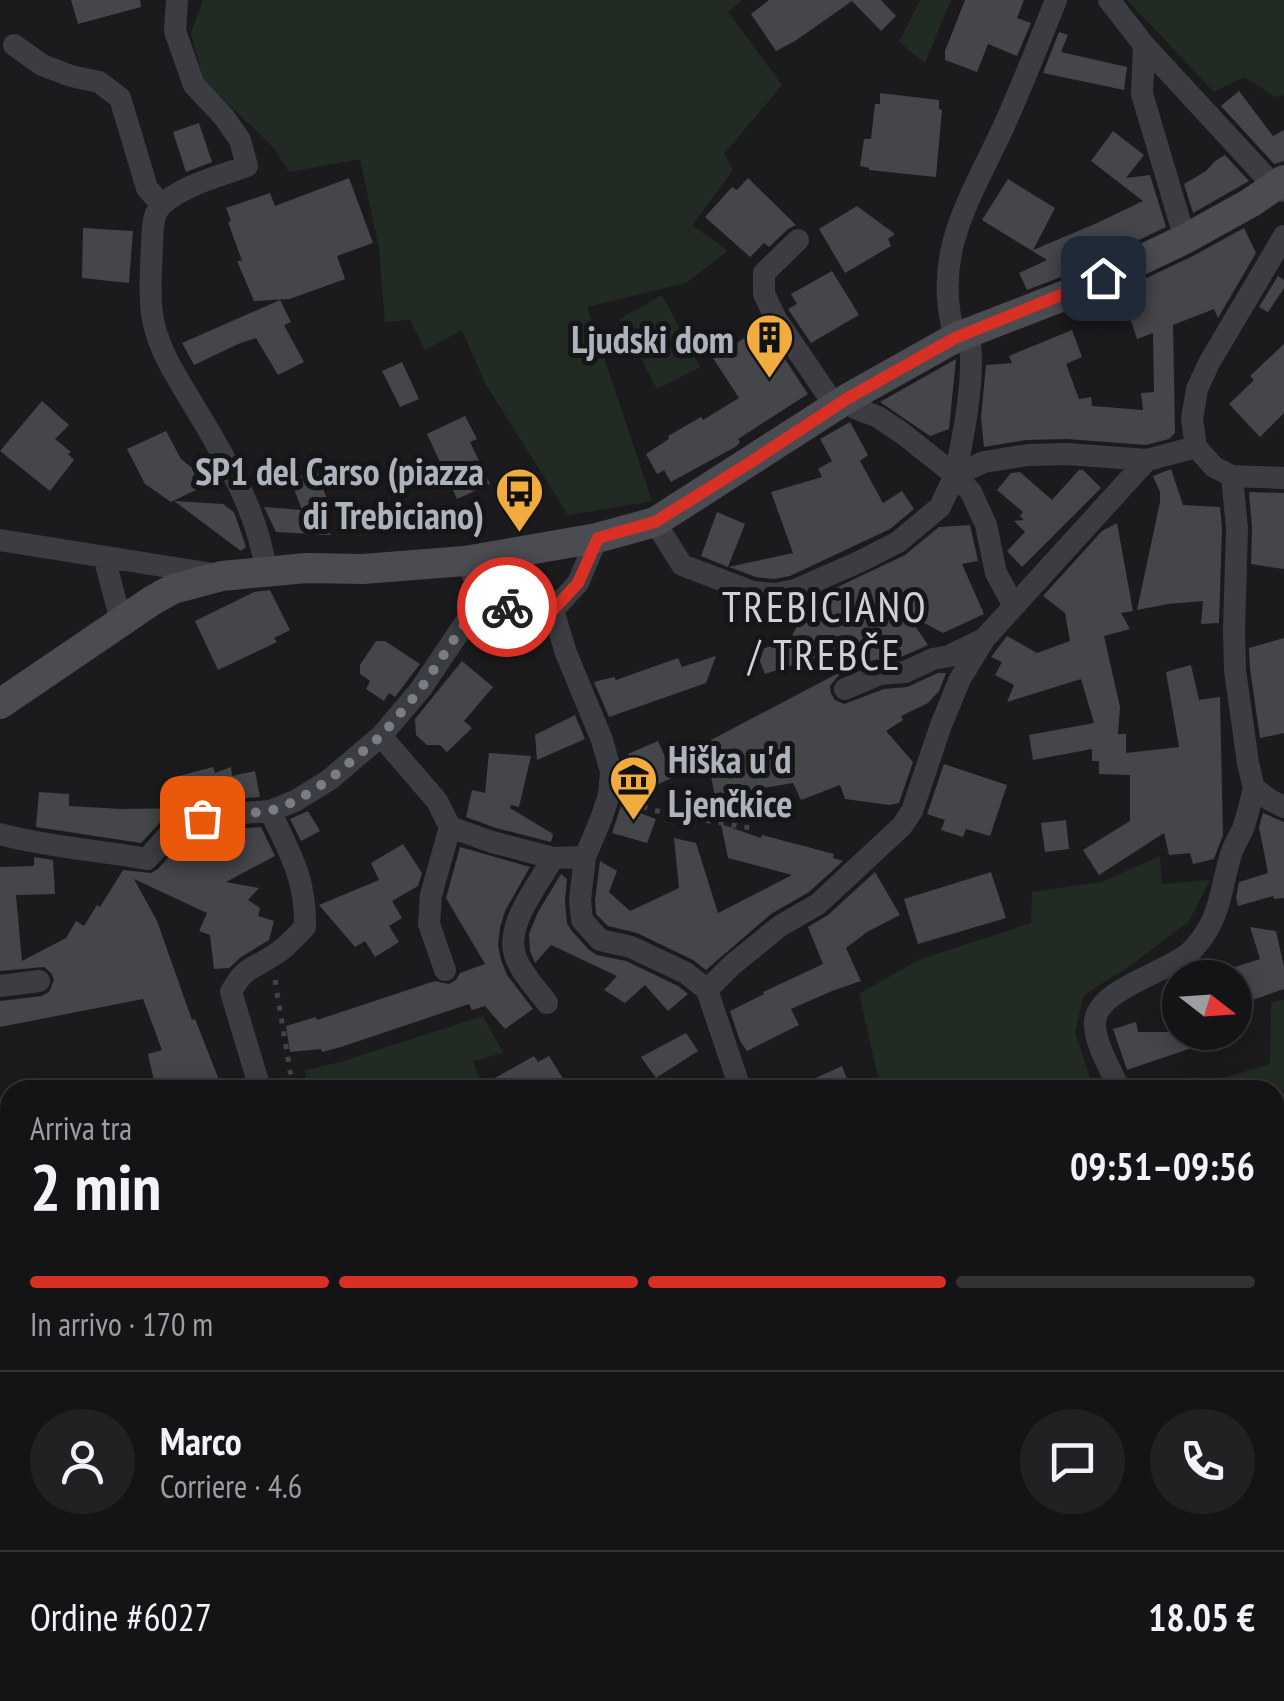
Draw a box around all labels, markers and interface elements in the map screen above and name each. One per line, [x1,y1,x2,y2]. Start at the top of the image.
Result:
pin [1061,236,1146,321]
icon: home [1076,251,1131,306]
building icon: Ljudski dom [743,312,795,380]
place label: Ljudski dom [571,314,734,363]
place label: SP1 del Carso (piazza di Trebiciano) [195,446,484,539]
bus stop icon: SP1 del Carso (piazza di Trebiciano) [493,466,545,534]
courier [457,557,557,657]
district label: TREBICIANO / TREBČE [722,579,928,682]
icon: bike [480,580,535,635]
place label: Hiška u'd Ljenčkice [668,734,793,827]
museum icon: Hiška u'd Ljenčkice [607,754,659,822]
pin [160,776,245,861]
icon: bag [175,791,230,846]
north arrow [1162,960,1252,1050]
map controls [1162,960,1252,1050]
text: Arriva tra [30,1107,132,1149]
text: 09:51–09:56 [1070,1141,1255,1190]
text: 2 min [30,1144,161,1228]
text: In arrivo · 170 m [30,1303,213,1345]
button: person [30,1409,135,1514]
button: chat [1020,1409,1125,1514]
button: phone [1150,1409,1255,1514]
text: Marco [160,1416,242,1465]
text: Corriere · 4.6 [160,1465,302,1507]
text: Ordine #6027 [30,1592,212,1641]
text: 18.05 € [1148,1592,1255,1641]

